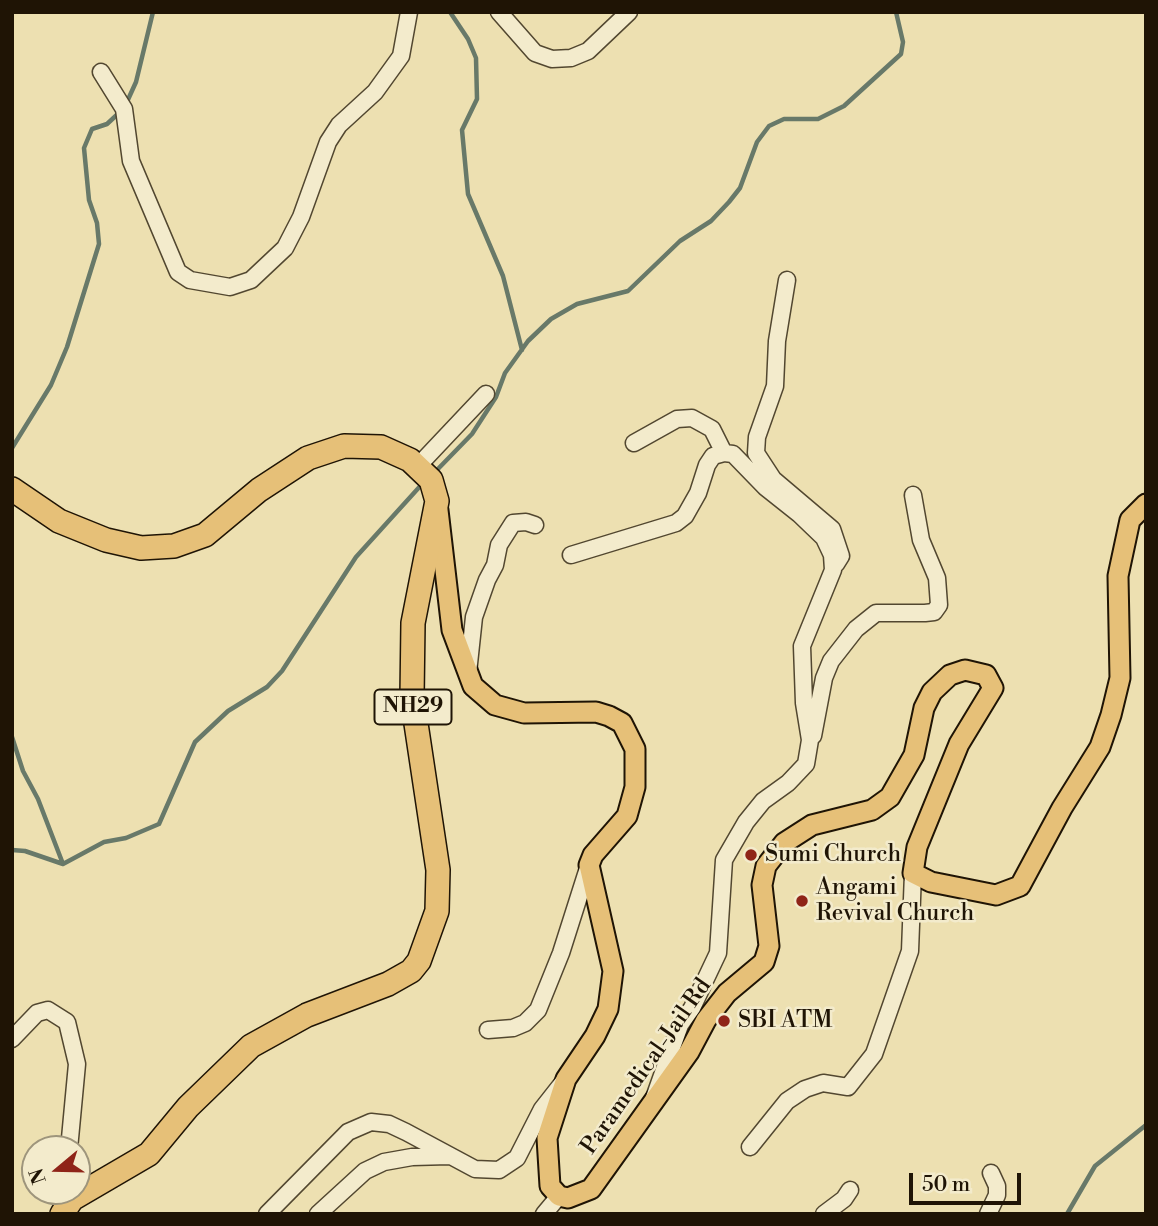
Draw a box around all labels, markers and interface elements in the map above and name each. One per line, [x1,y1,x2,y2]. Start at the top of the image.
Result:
road number: NH29 [374,690,452,724]
place label: Sumi Church [765,841,901,869]
marker: Sumi Church [743,847,759,863]
place label: Angami Revival Church [816,874,974,928]
marker: Angami Revival Church [794,893,810,909]
street label: Paramedical-Jail Rd [576,974,718,1160]
place label: SBI ATM [738,1007,833,1035]
marker: SBI ATM [716,1013,732,1029]
north arrow [21,1135,91,1205]
scale bar [913,1160,1025,1204]
text: N [24,1165,52,1187]
text: 50 m [922,1172,970,1198]

